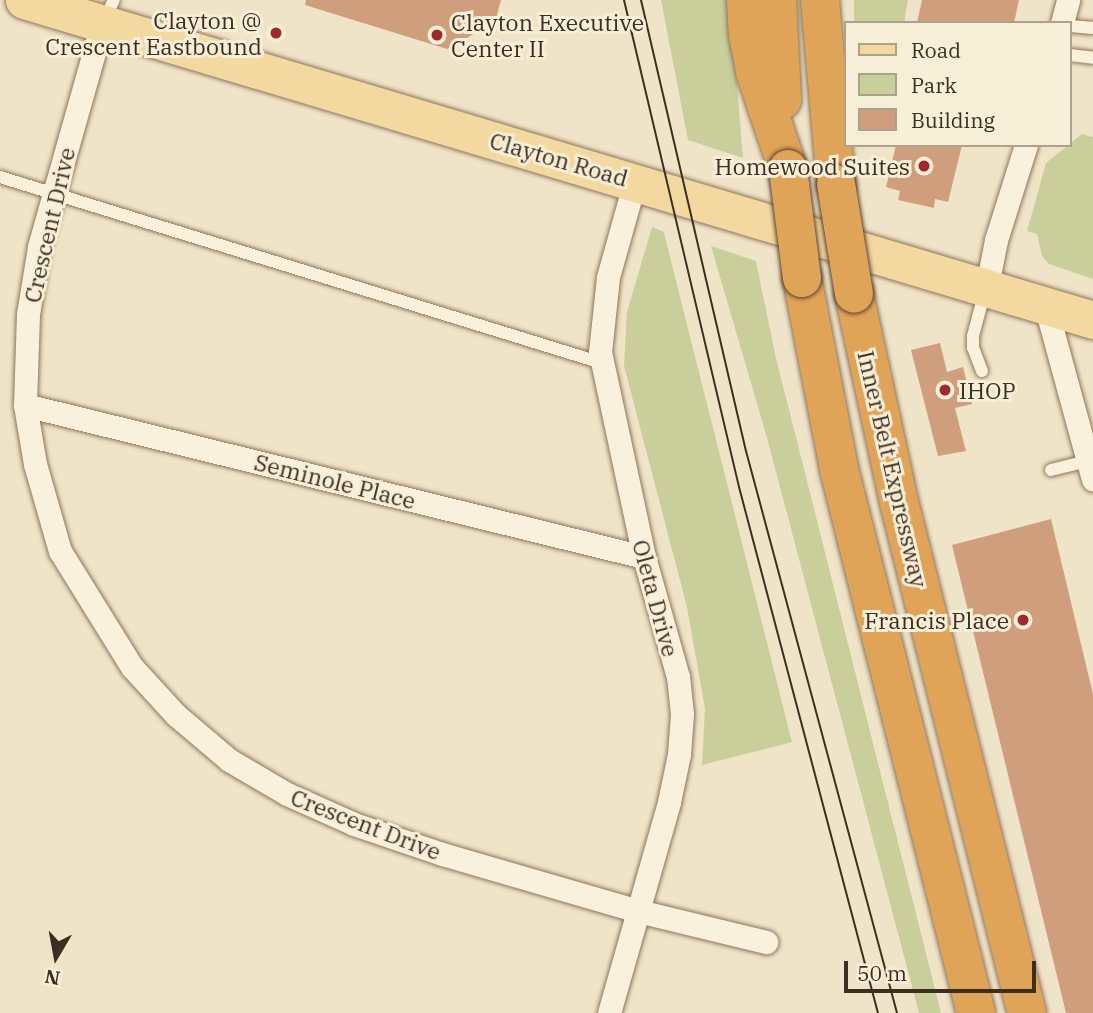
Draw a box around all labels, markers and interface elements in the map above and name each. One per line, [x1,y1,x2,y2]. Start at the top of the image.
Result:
place label: Clayton @ Crescent Eastbound [45,6,262,60]
place label: Clayton Executive Center II [451,8,644,62]
legend [844,21,1072,147]
marker: Clayton @ Crescent Eastbound [268,25,284,41]
marker: Clayton Executive Center II [429,27,445,43]
text: Road [911,36,961,64]
text: Park [911,71,957,99]
text: Building [911,106,995,134]
street label: Clayton Road [487,126,631,192]
street label: Crescent Drive [18,145,80,305]
place label: Homewood Suites [715,152,910,180]
marker: Homewood Suites [916,158,932,174]
street label: Inner Belt Expressway [852,348,934,590]
place label: IHOP [959,376,1016,404]
marker: IHOP [937,382,953,398]
street label: Seminole Place [252,448,418,514]
street label: Oleta Drive [627,537,685,659]
place label: Francis Place [864,606,1009,634]
marker: Francis Place [1015,612,1031,628]
street label: Crescent Drive [287,783,445,865]
north arrow [21,922,91,992]
scale bar [848,946,1040,990]
text: 50 m [857,959,907,987]
text: N [43,965,62,991]

